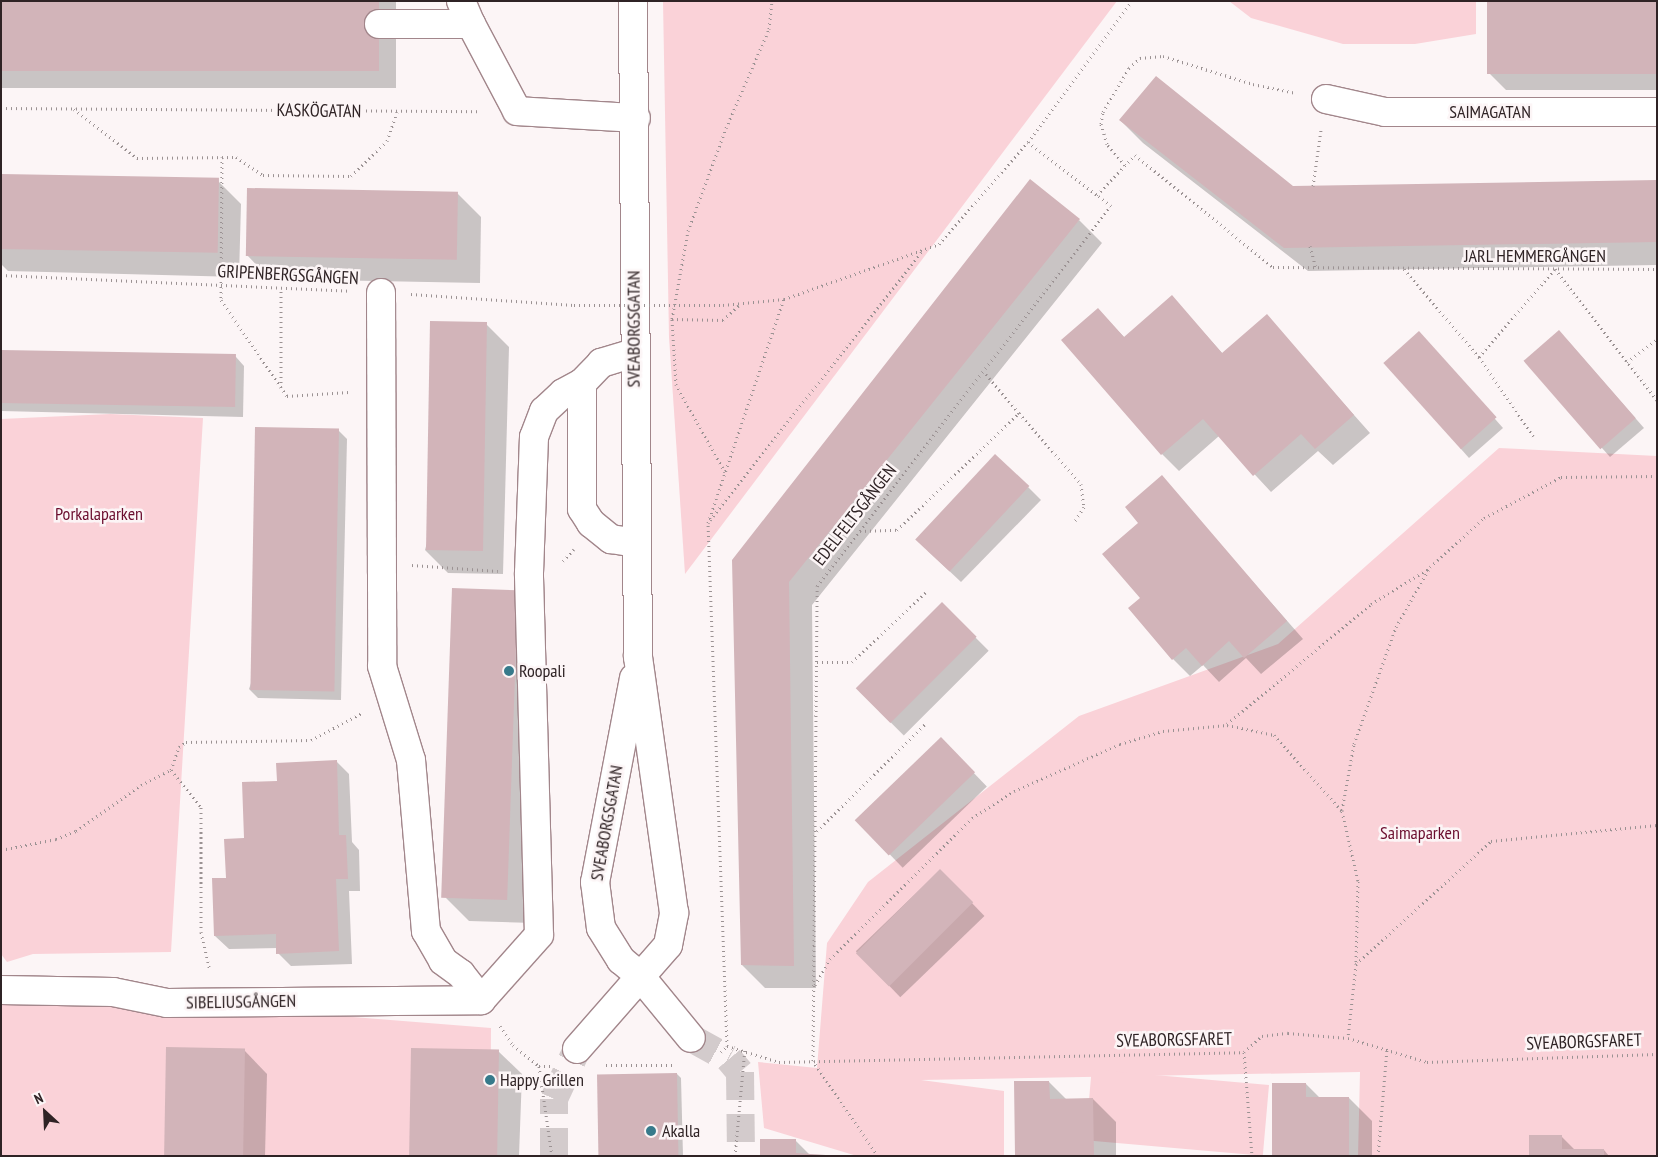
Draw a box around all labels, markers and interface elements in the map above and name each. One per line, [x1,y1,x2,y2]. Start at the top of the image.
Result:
street label: KASKÖGATAN [276,99,362,123]
street label: SAIMAGATAN [1449,101,1531,123]
street label: JARL HEMMERGÅNGEN [1464,245,1606,267]
street label: GRIPENBERGSGÅNGEN [217,261,359,289]
street label: SVEABORGSGATAN [623,271,645,387]
street label: EDELFELTSGÅNGEN [809,460,901,570]
park label: Porkalaparken [55,503,143,525]
place label: Roopali [519,660,566,682]
marker: Roopali [503,665,515,677]
street label: SVEABORGSGATAN [586,764,628,882]
park label: Saimaparken [1380,822,1460,844]
street label: SIBELIUSGÅNGEN [186,990,296,1014]
street label: SVEABORGSFARET [1116,1028,1232,1052]
street label: SVEABORGSFARET [1526,1029,1642,1055]
place label: Happy Grillen [500,1069,584,1091]
marker: Happy Grillen [484,1074,496,1086]
north arrow [20,1087,70,1137]
text: N [31,1089,46,1108]
place label: Akalla [662,1120,700,1142]
marker: Akalla [644,1124,658,1138]

